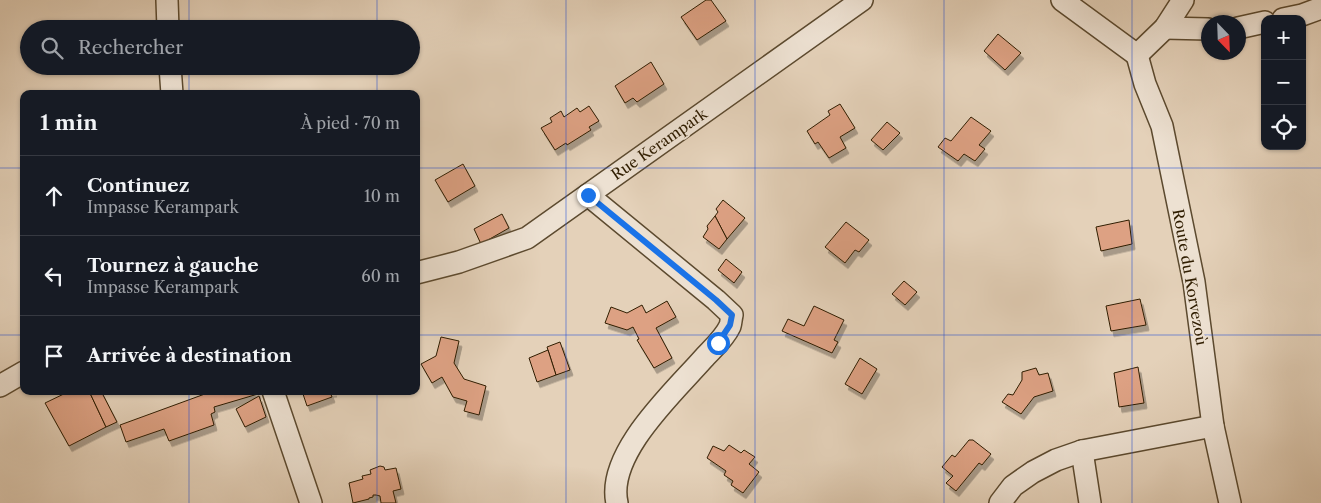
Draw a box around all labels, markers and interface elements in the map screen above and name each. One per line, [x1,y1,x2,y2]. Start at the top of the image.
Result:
north arrow [1201,15,1246,60]
map controls [1261,15,1306,150]
button: + [1261,15,1306,60]
search box [20,20,420,75]
icon: search [38,34,66,62]
text: Rechercher [78,36,183,59]
button: − [1261,60,1306,105]
street label: Rue Kerampark [607,103,712,184]
button: locate [1261,105,1306,150]
text: 1 min [40,110,98,135]
text: À pied · 70 m [301,113,400,133]
text: Continuez [87,174,189,197]
icon: ahead [40,182,68,210]
route end [577,184,600,207]
text: 10 m [364,186,400,206]
text: Impasse Kerampark [87,197,239,217]
street label: Route du Korvezoù [1169,207,1211,347]
text: Tournez à gauche [87,254,259,277]
icon: left [40,262,68,290]
text: 60 m [361,266,400,286]
text: Impasse Kerampark [87,277,239,297]
route start [707,332,730,355]
icon: arrive [40,342,68,370]
text: Arrivée à destination [87,344,292,367]

